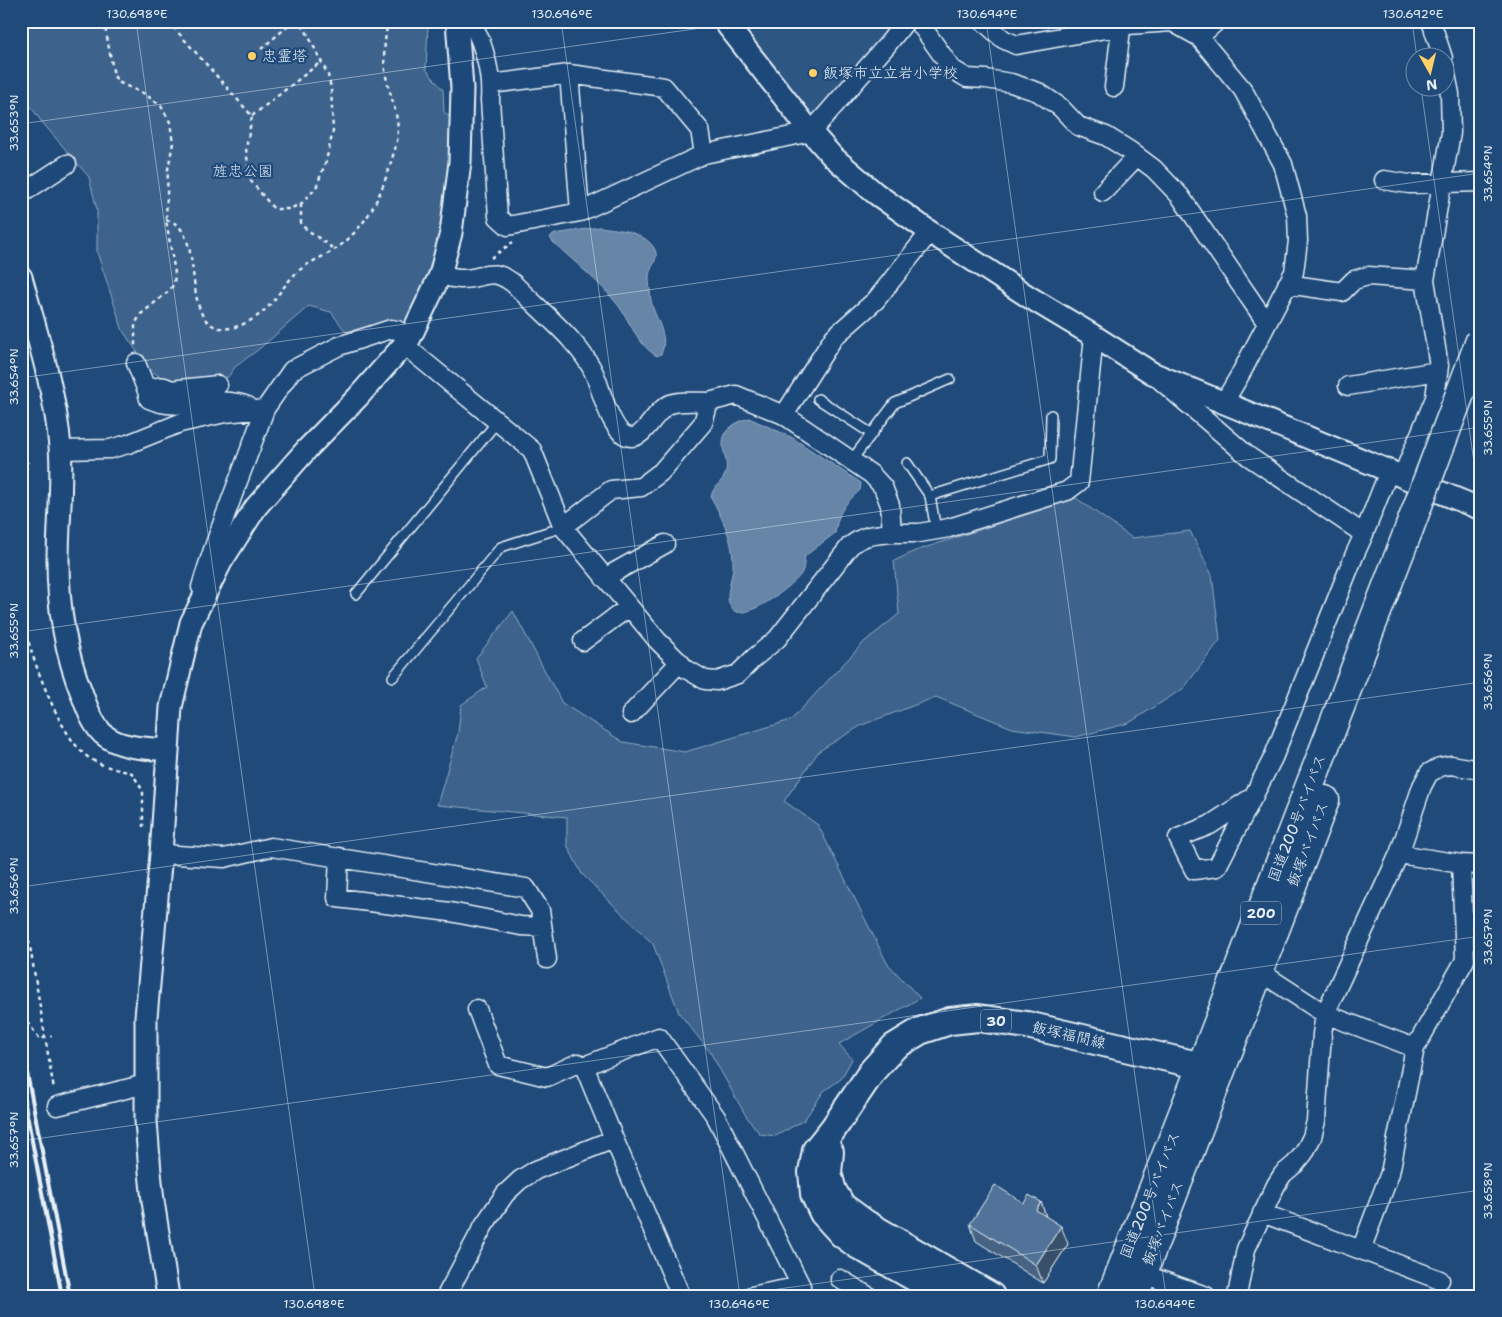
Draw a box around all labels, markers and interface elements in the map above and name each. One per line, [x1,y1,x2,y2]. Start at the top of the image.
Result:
text: 130.698°E [107,6,167,22]
text: 130.696°E [532,6,592,22]
text: 130.694°E [957,6,1017,22]
text: 130.692°E [1383,6,1443,22]
place label: 忠霊塔 [262,46,307,66]
north arrow [1404,48,1454,98]
marker: 忠霊塔 [246,50,258,62]
place label: 飯塚市立立岩小学校 [823,63,958,83]
marker: 飯塚市立立岩小学校 [807,67,819,79]
text: N [1425,75,1439,95]
text: 33.653°N [6,95,22,151]
text: 33.654°N [1480,145,1496,203]
park label: 旌忠公園 [213,161,273,181]
text: 33.654°N [6,348,22,406]
text: 33.655°N [1480,400,1496,456]
text: 33.655°N [6,603,22,659]
text: 33.656°N [1480,653,1496,711]
street label: 国道200号バイパス [1263,751,1331,885]
street label: 飯塚バイパス [1283,799,1333,889]
text: 33.656°N [6,857,22,915]
road number: 200 [1241,901,1281,924]
text: 33.657°N [1480,909,1496,965]
road number: 30 [981,1009,1011,1032]
street label: 飯塚福間線 [1030,1017,1108,1053]
text: 33.657°N [6,1112,22,1168]
street label: 国道200号バイパス [1115,1128,1185,1262]
text: 33.658°N [1480,1162,1496,1220]
street label: 飯塚バイパス [1138,1178,1188,1268]
text: 130.698°E [284,1296,344,1312]
text: 130.696°E [709,1296,769,1312]
text: 130.694°E [1135,1296,1195,1312]

